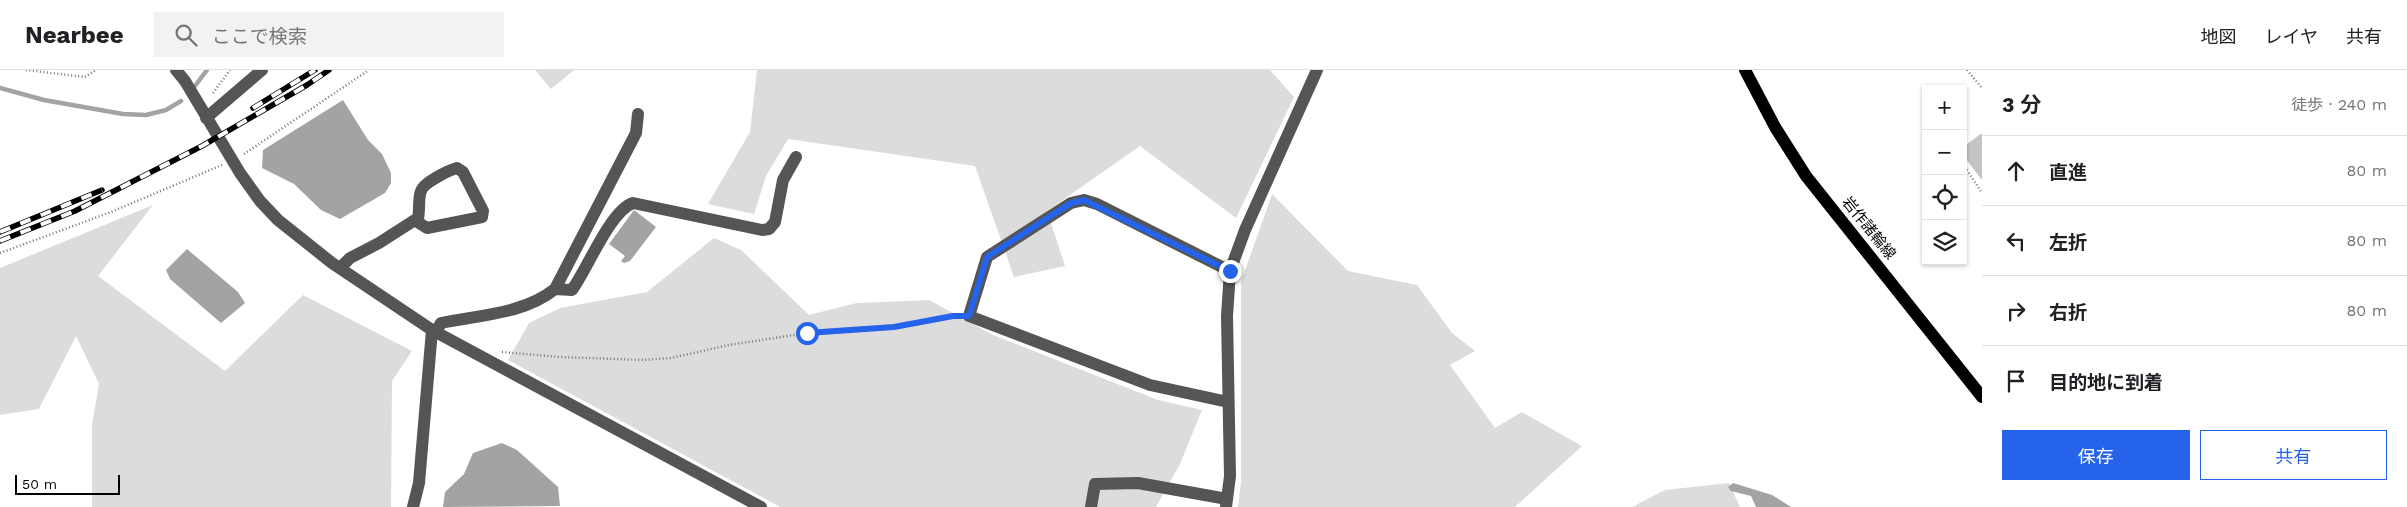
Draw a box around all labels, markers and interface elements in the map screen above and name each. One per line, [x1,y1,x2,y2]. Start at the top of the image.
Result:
search box [154,12,504,57]
text: Nearbee [25,21,124,49]
icon: search [172,21,200,49]
text: ここで検索 [212,25,307,48]
text: 地図 [2201,26,2237,47]
text: レイヤ [2265,26,2318,47]
text: 共有 [2346,26,2382,47]
map controls [1922,85,1967,265]
button: + [1922,85,1967,130]
text: 3 分 [2002,92,2041,117]
text: 徒歩 · 240 m [2291,95,2387,114]
button: − [1922,130,1967,175]
icon: ahead [2002,157,2030,185]
text: 直進 [2049,161,2087,184]
text: 80 m [2346,161,2387,180]
button: locate [1922,175,1967,220]
street label: 岩作諸輪線 [1838,193,1900,263]
button: layers [1922,220,1967,265]
icon: left [2002,227,2030,255]
text: 左折 [2049,231,2087,254]
text: 80 m [2346,231,2387,250]
route end [1219,260,1242,283]
icon: right [2002,297,2030,325]
text: 右折 [2049,301,2087,324]
text: 80 m [2346,301,2387,320]
route start [796,322,819,345]
icon: arrive [2002,367,2030,395]
text: 目的地に到着 [2049,371,2163,394]
button: 保存 [2002,430,2190,480]
button: 共有 [2200,430,2387,480]
scale bar [15,472,120,495]
text: 50 m [22,476,57,492]

